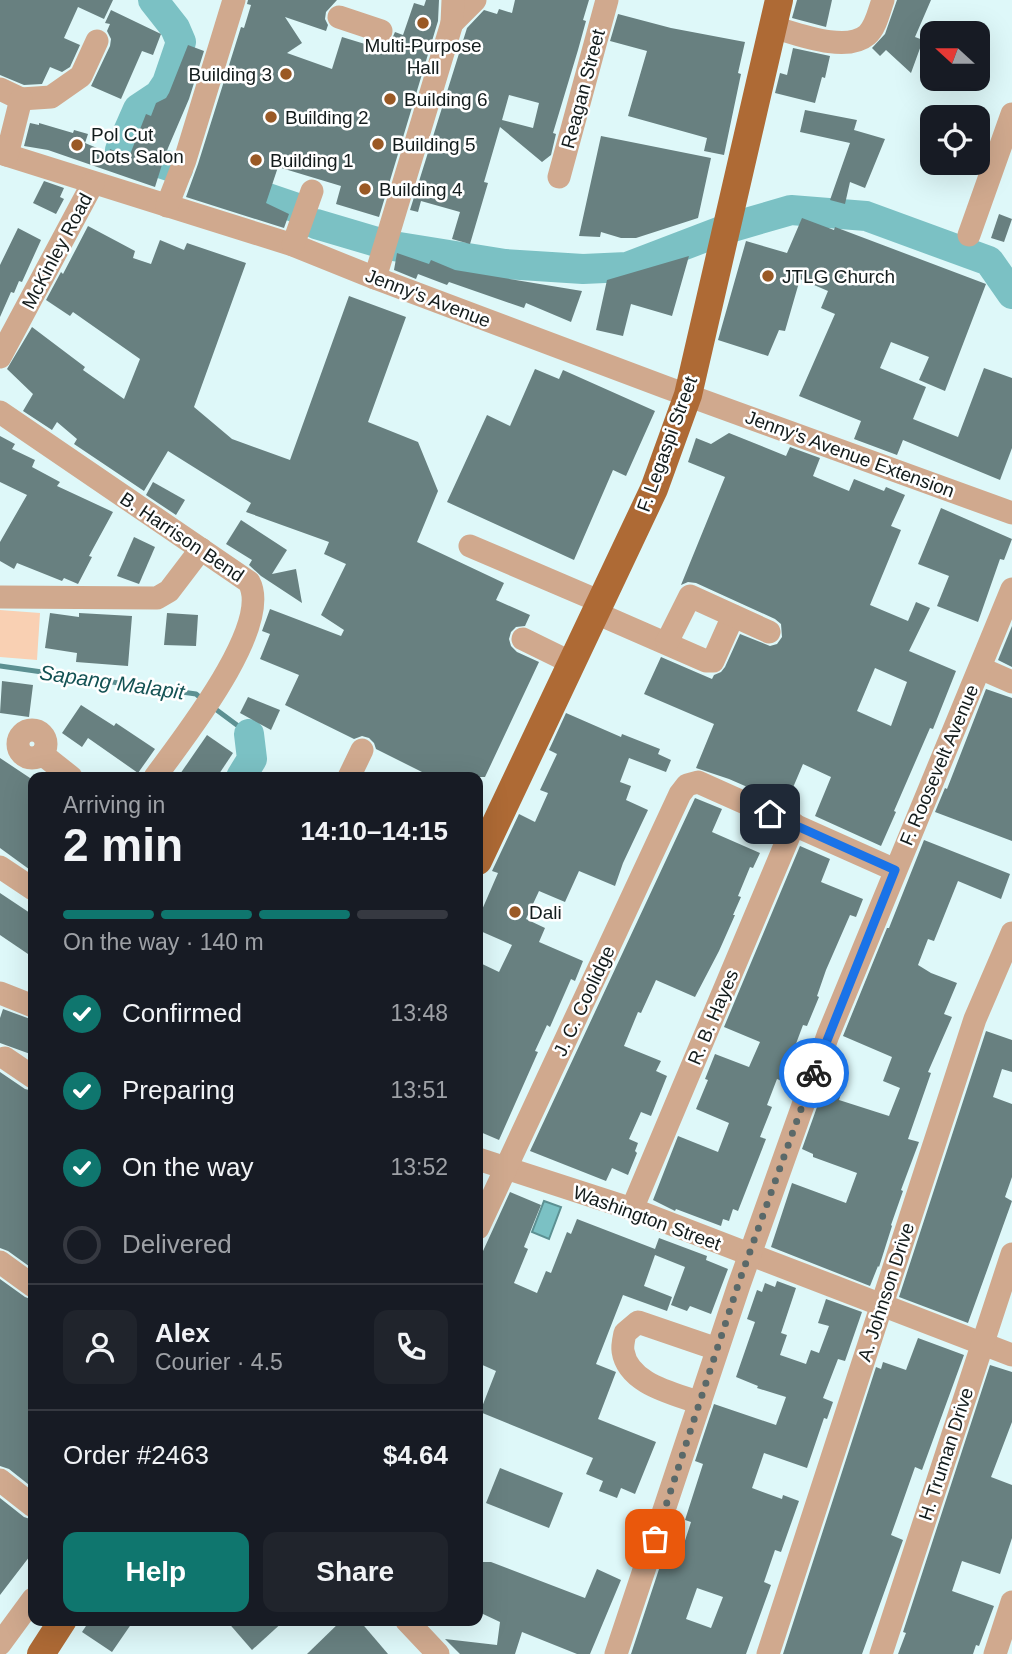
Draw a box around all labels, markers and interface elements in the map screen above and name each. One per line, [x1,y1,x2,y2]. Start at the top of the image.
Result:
marker: Multi-Purpose Hall [415,15,431,31]
north arrow [920,21,990,91]
map controls [920,21,990,175]
street label: Reagan Street [557,26,609,151]
place label: Multi-Purpose Hall [364,35,482,78]
place label: Building 3 [189,64,272,85]
marker: Building 3 [278,66,294,82]
place label: Building 6 [404,89,487,110]
marker: Building 6 [382,91,398,107]
button: locate [920,105,990,175]
place label: Building 2 [285,107,368,128]
marker: Building 2 [263,109,279,125]
place label: Pol Cut Dots Salon [91,124,184,167]
place label: Building 5 [392,134,475,155]
marker: Building 5 [370,136,386,152]
marker: Pol Cut Dots Salon [69,137,85,153]
place label: Building 1 [270,150,353,171]
marker: Building 1 [248,152,264,168]
place label: Building 4 [379,179,463,200]
marker: Building 4 [357,181,373,197]
street label: McKinley Road [18,190,96,312]
street label: Jenny's Avenue [363,265,493,331]
place label: JTLG Church [782,266,895,287]
marker: JTLG Church [760,268,776,284]
street label: F. Legaspi Street [633,373,701,515]
street label: Jenny's Avenue Extension [743,406,957,502]
street label: B. Harrison Bend [116,488,248,586]
water label: Sapang Malapit [38,660,187,704]
street label: F. Roosevelt Avenue [896,681,982,849]
pin [740,784,800,844]
text: Arriving in [63,792,165,818]
icon: home [751,795,789,833]
text: 14:10–14:15 [301,816,448,846]
text: 2 min [63,819,183,871]
place label: Dali [529,902,562,923]
marker: Dali [507,904,523,920]
text: On the way · 140 m [63,929,264,955]
street label: J. C. Coolidge [549,942,619,1060]
street label: R. B. Hayes [684,966,742,1068]
icon: check [63,995,101,1033]
text: Confirmed [122,998,242,1028]
text: 13:48 [390,1000,448,1026]
courier [779,1038,849,1108]
icon: bike [795,1054,833,1092]
icon: check [63,1072,101,1110]
text: Preparing [122,1075,235,1105]
text: 13:51 [390,1077,448,1103]
icon: check [63,1149,101,1187]
text: On the way [122,1152,254,1182]
text: 13:52 [390,1154,448,1180]
street label: Washington Street [570,1182,724,1255]
street label: A. Johnson Drive [854,1220,918,1364]
text: Delivered [122,1229,232,1259]
button: person [63,1310,137,1384]
button: phone [374,1310,448,1384]
text: Alex [155,1318,210,1348]
text: Courier · 4.5 [155,1349,283,1375]
street label: H. Truman Drive [915,1385,977,1523]
text: Order #2463 [63,1440,209,1470]
text: $4.64 [383,1440,448,1470]
pin [625,1509,685,1569]
icon: bag [636,1520,674,1558]
button: Help [63,1532,249,1612]
button: Share [263,1532,448,1612]

